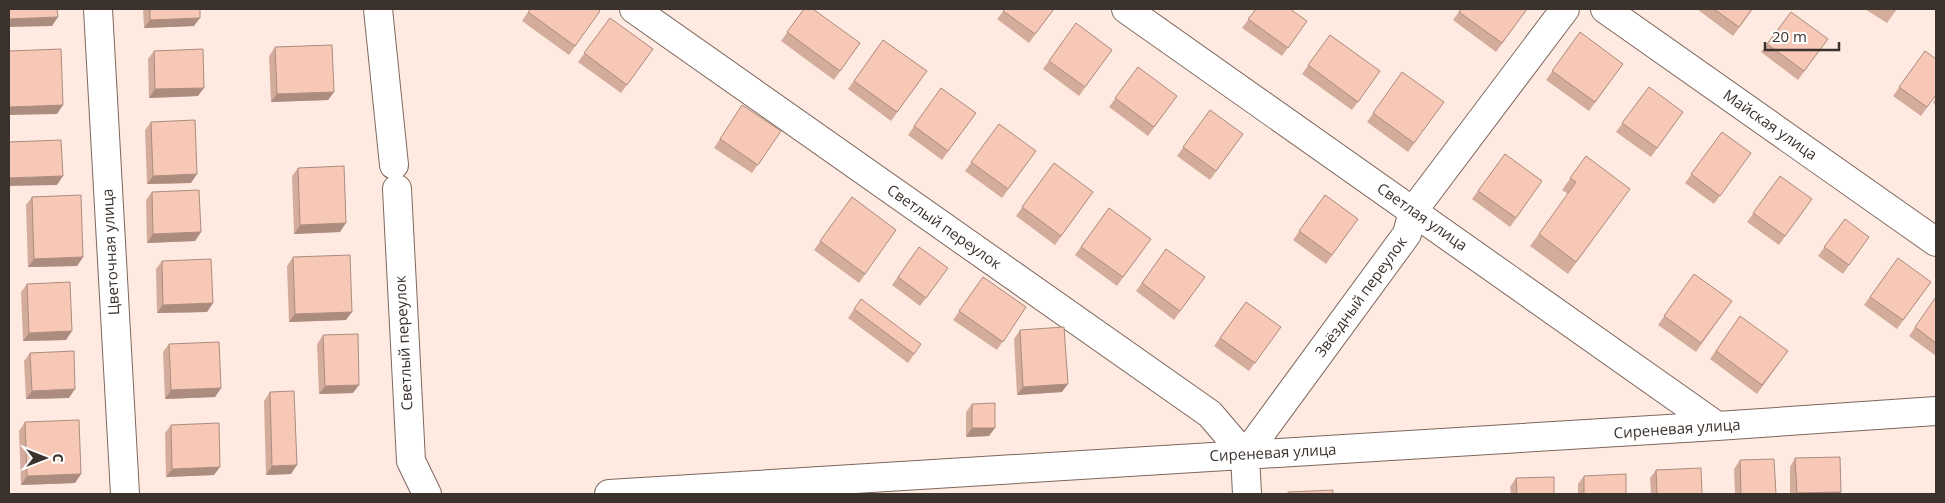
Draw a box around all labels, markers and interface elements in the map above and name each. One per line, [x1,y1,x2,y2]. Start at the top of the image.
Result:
scale bar [1765,20,1839,52]
text: 20 m [1772,26,1807,46]
street label: Майская улица [1720,84,1821,164]
street label: Светлая улица [1373,178,1472,255]
street label: Светлый переулок [883,179,1006,273]
street label: Цветочная улица [97,188,123,316]
street label: Звёздный переулок [1310,232,1411,361]
street label: Светлый переулок [389,275,417,411]
street label: Сиреневая улица [1613,414,1741,442]
north arrow [20,433,70,483]
street label: Сиреневая улица [1209,439,1337,465]
text: С [49,454,68,463]

